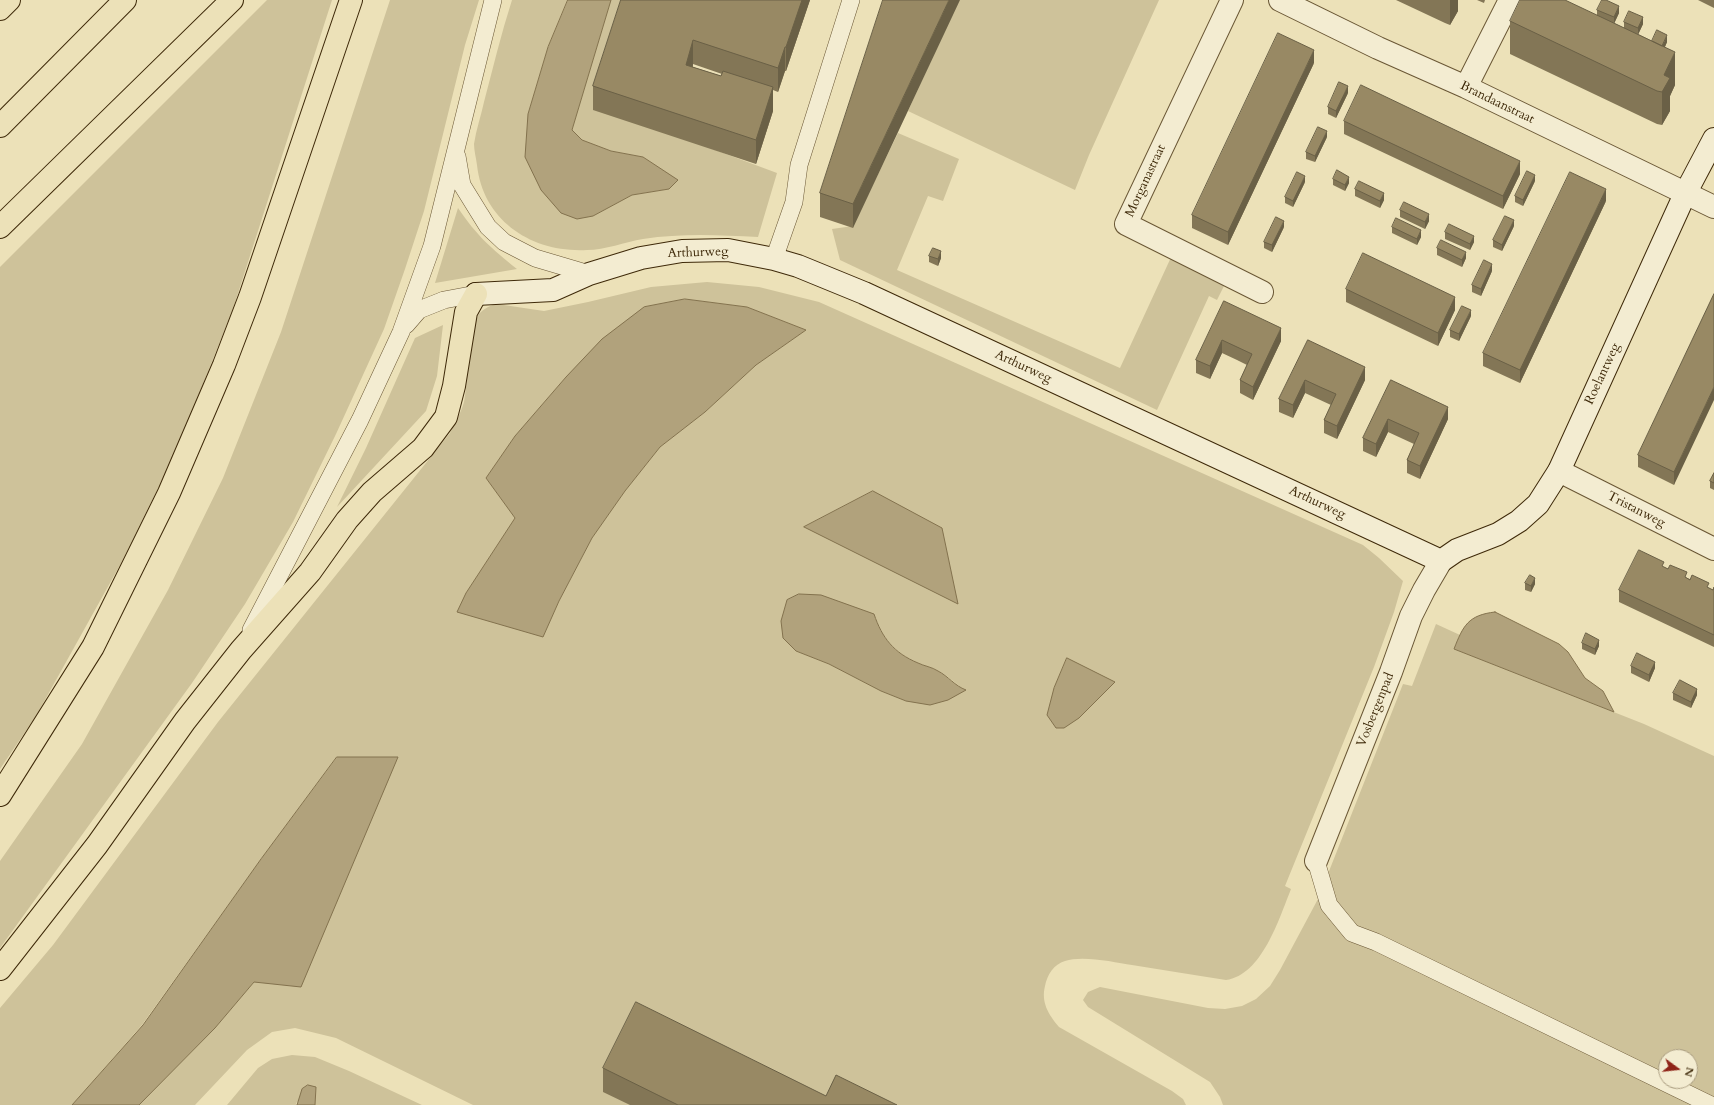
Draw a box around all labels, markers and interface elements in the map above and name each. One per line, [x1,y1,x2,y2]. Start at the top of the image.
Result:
street label: Brandaanstraat [1457,78,1537,128]
street label: Morganastraat [1122,142,1170,220]
street label: Arthurweg [667,244,729,262]
street label: Roelantweg [1582,341,1624,407]
street label: Arthurweg [992,347,1054,387]
street label: Arthurweg [1286,483,1348,523]
street label: Tristanweg [1604,489,1668,531]
street label: Vosbergenpad [1354,671,1398,749]
north arrow [1658,1049,1698,1089]
text: N [1681,1065,1698,1079]

